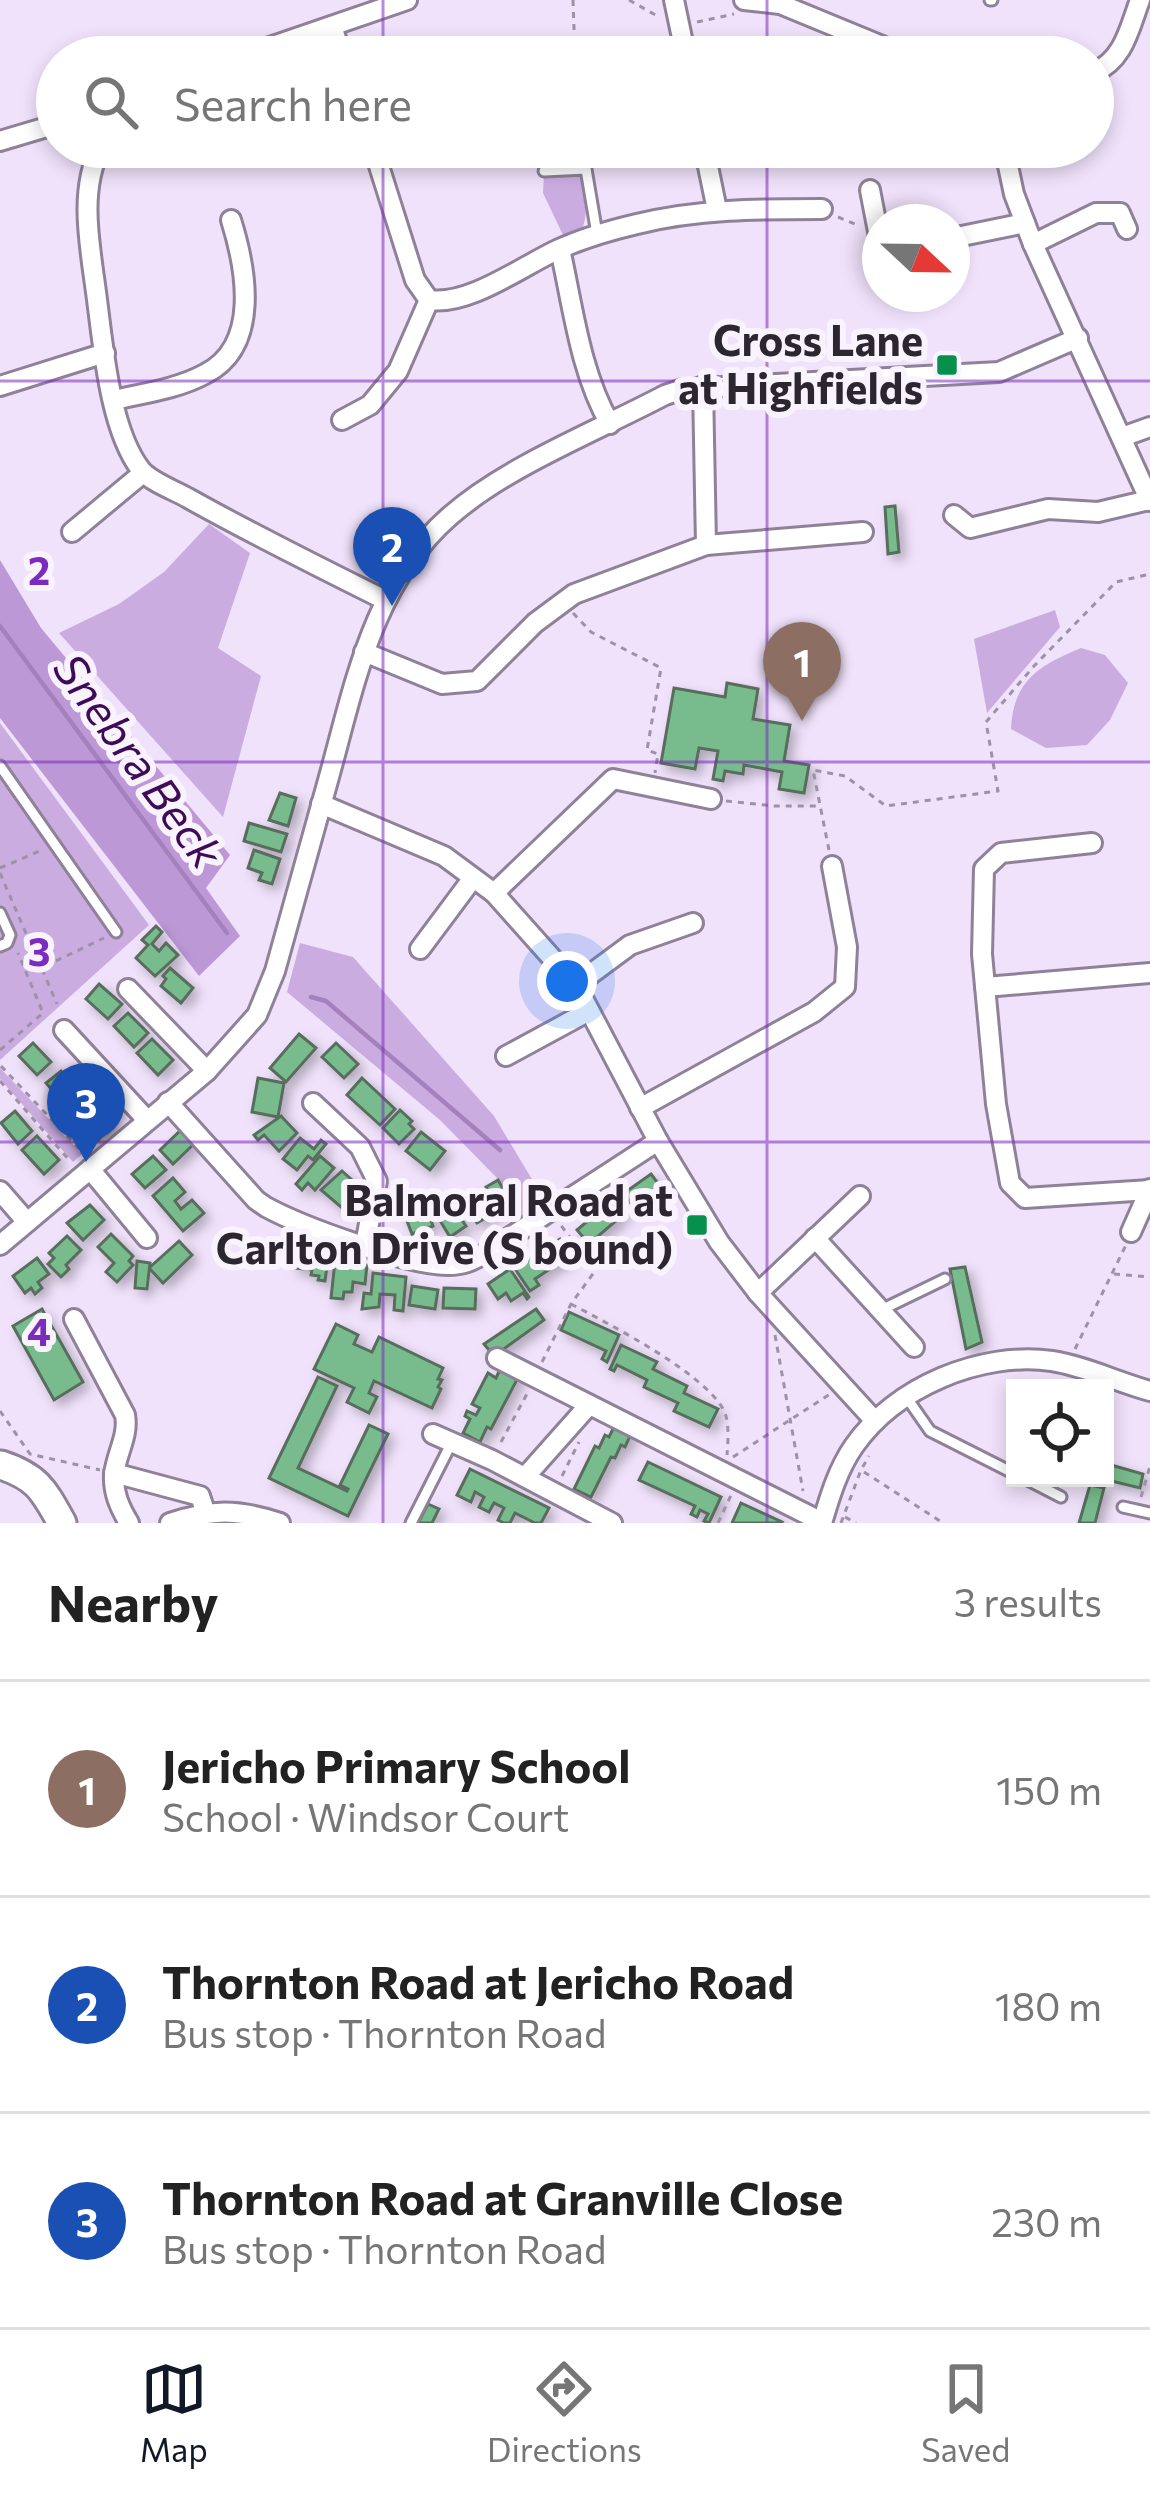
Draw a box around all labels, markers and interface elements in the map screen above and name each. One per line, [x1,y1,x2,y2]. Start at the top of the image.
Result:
search box [36,36,1114,168]
icon: search [78,69,144,135]
text: Search here [174,75,412,130]
north arrow [862,204,970,312]
place label: Cross Lane at Highfields [678,313,923,413]
marker: Cross Lane at Highfields [934,352,960,378]
pin: 2 [353,507,431,606]
text: 2 [28,545,50,593]
pin: 1 [763,622,841,721]
water label: Snebra Beck [44,642,237,879]
text: 3 [28,926,50,974]
your location [537,951,597,1011]
pin: 3 [47,1063,125,1162]
place label: Balmoral Road at Carlton Drive (S bound) [216,1173,673,1273]
marker: Balmoral Road at Carlton Drive (S bound) [684,1212,710,1238]
text: 4 [27,1306,51,1354]
map controls [1006,1379,1114,1487]
button: locate [1006,1379,1114,1487]
text: Nearby [48,1570,218,1633]
text: 3 results [954,1577,1102,1625]
text: Jericho Primary School [162,1737,631,1792]
text: 1 [78,1765,96,1813]
text: 150 m [996,1765,1102,1813]
text: School · Windsor Court [162,1792,569,1840]
text: Thornton Road at Jericho Road [162,1953,794,2008]
text: 2 [76,1981,98,2029]
text: 180 m [995,1981,1102,2029]
text: Bus stop · Thornton Road [162,2008,607,2056]
text: Thornton Road at Granville Close [162,2169,843,2224]
text: 3 [76,2197,98,2245]
text: 230 m [991,2197,1102,2245]
text: Bus stop · Thornton Road [162,2224,607,2272]
tab: Map [140,2356,208,2469]
tab: Directions [487,2356,642,2469]
tab: Saved [921,2356,1010,2469]

